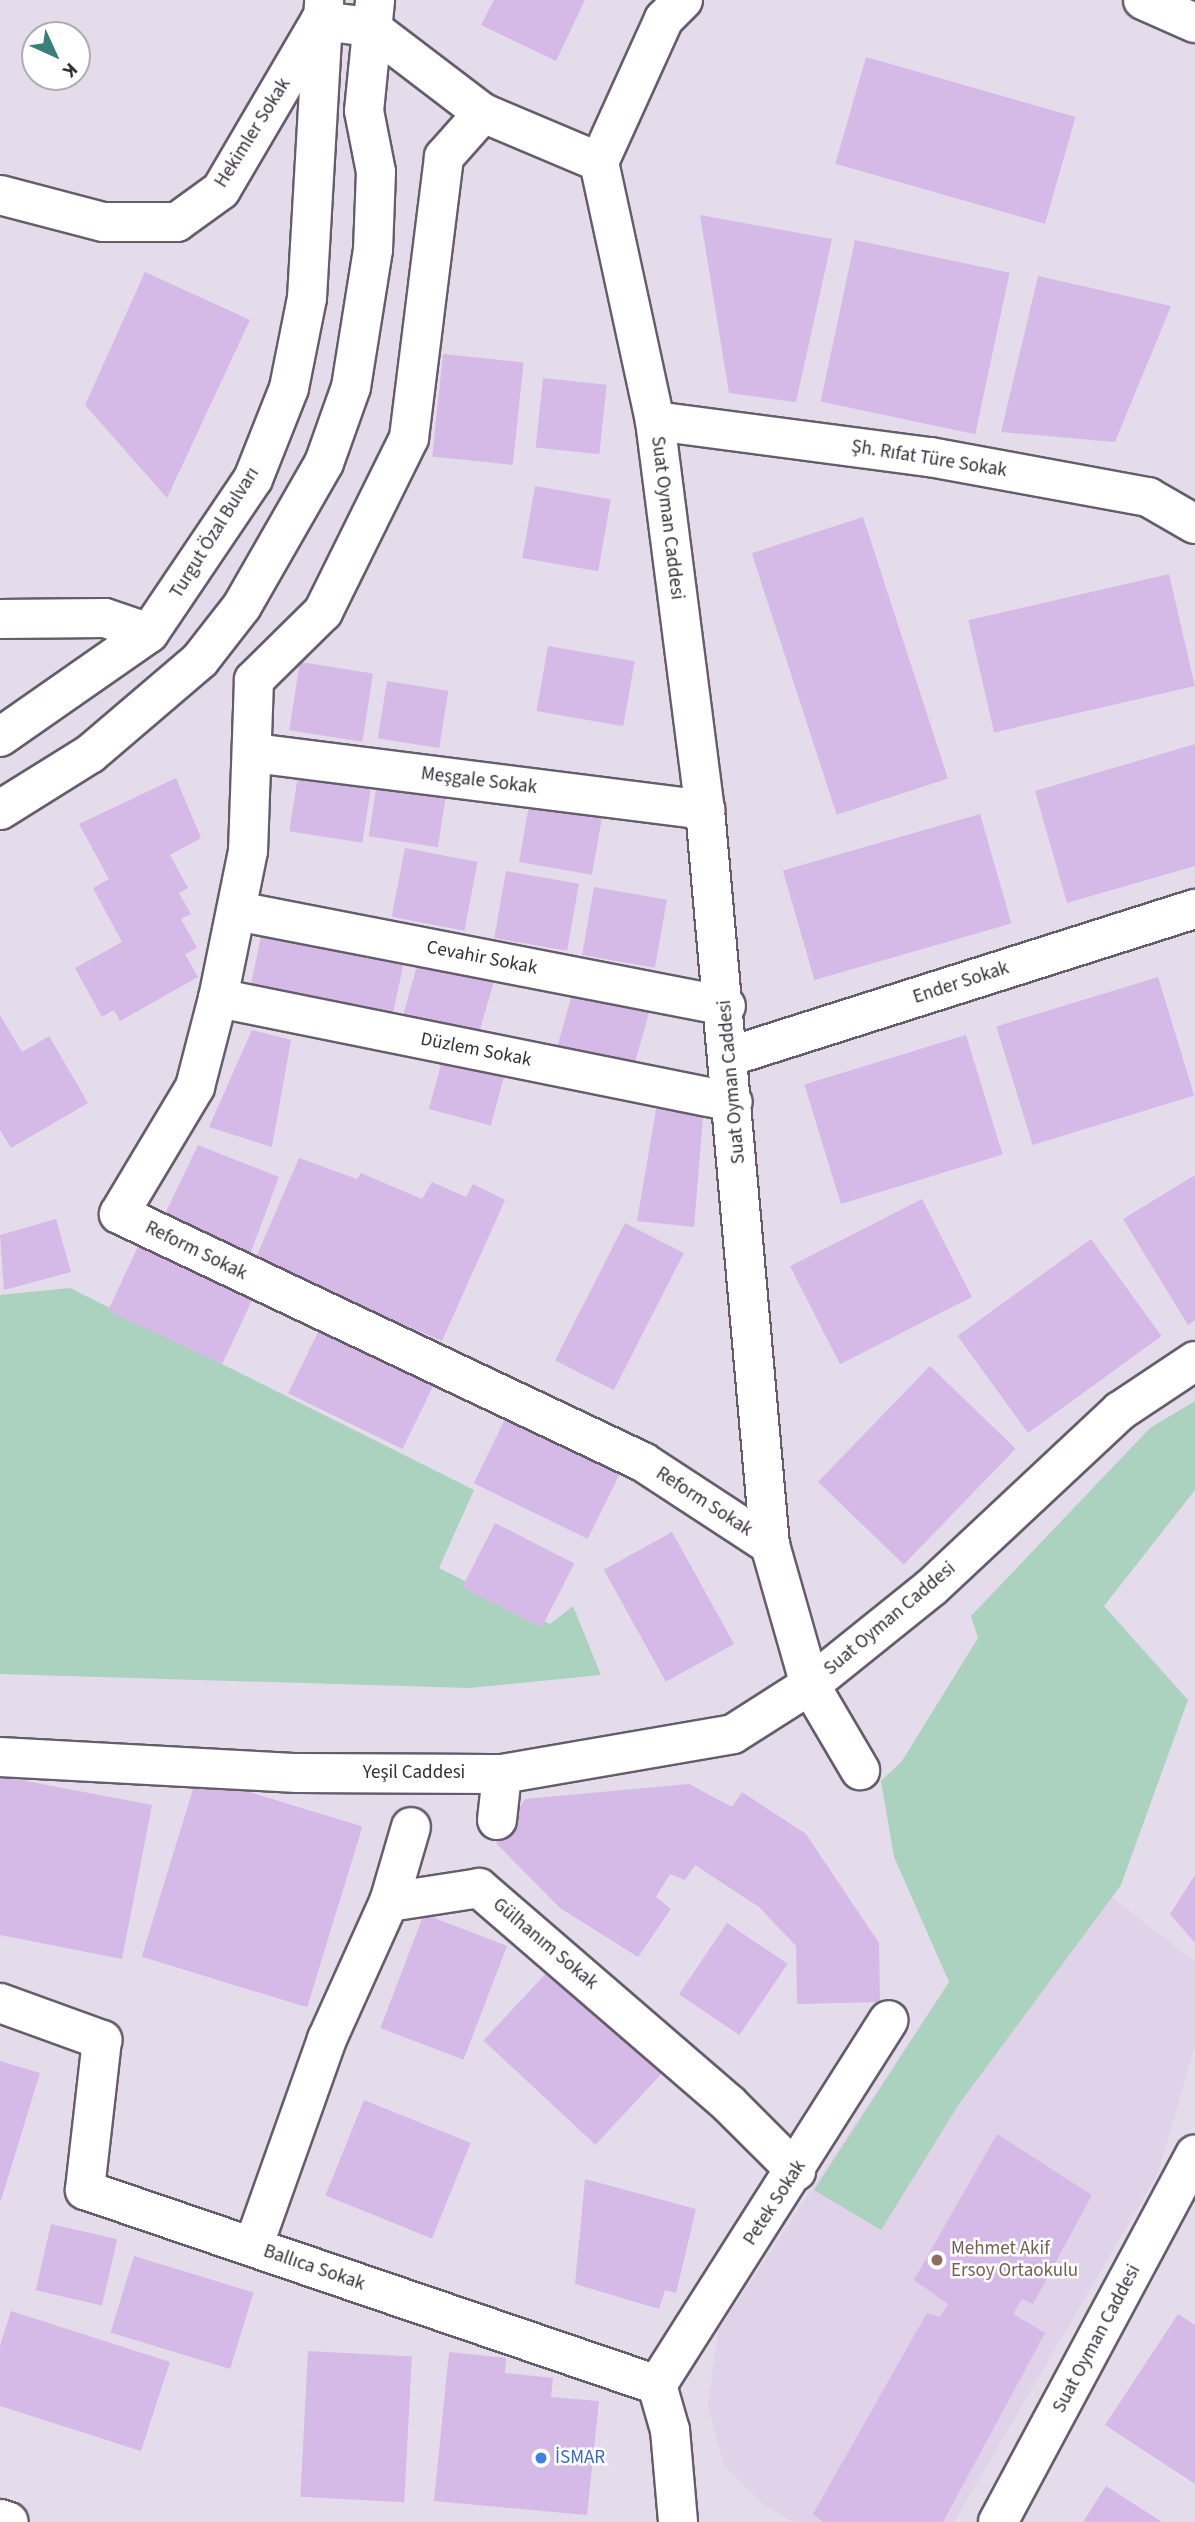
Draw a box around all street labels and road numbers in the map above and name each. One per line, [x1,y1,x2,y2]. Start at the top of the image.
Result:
street label: Hekimler Sokak [210,74,296,192]
street label: Suat Oyman Caddesi [646,435,688,601]
street label: Şh. Rıfat Türe Sokak [850,435,1008,483]
street label: Turgut Özal Bulvarı [166,463,264,603]
street label: Meşgale Sokak [420,763,538,799]
street label: Cevahir Sokak [425,936,539,980]
street label: Ender Sokak [910,957,1012,1009]
street label: Suat Oyman Caddesi [713,999,751,1165]
street label: Düzlem Sokak [419,1028,533,1072]
street label: Reform Sokak [141,1217,251,1285]
street label: Reform Sokak [651,1462,757,1542]
street label: Suat Oyman Caddesi [820,1557,960,1681]
street label: Yeşil Caddesi [363,1762,465,1784]
street label: Gülhanım Sokak [488,1893,602,1995]
street label: Petek Sokak [739,2156,811,2250]
street label: Ballıca Sokak [260,2240,368,2296]
street label: Suat Oyman Caddesi [1048,2261,1146,2417]

